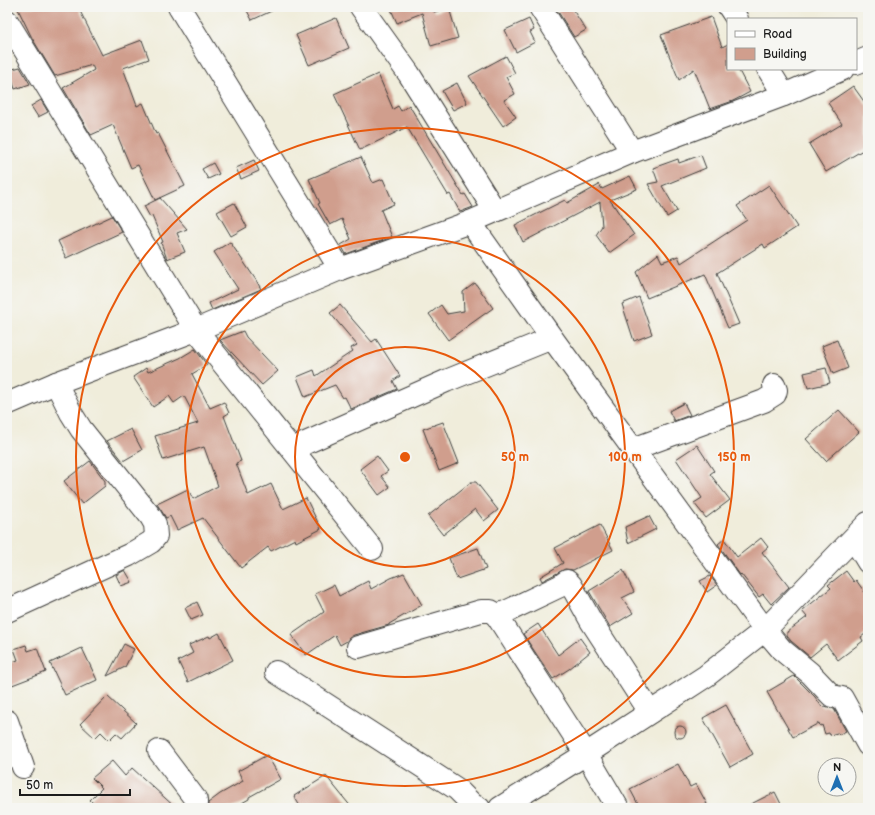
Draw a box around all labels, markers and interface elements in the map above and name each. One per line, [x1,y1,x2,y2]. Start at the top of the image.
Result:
legend [727,18,857,70]
text: Road [763,27,792,42]
text: Building [763,47,807,62]
centre of rings [398,450,412,464]
text: 50 m [501,450,529,465]
text: 100 m [608,450,642,465]
text: 150 m [718,450,750,465]
north arrow [817,757,857,797]
text: N [833,761,841,774]
scale bar [20,771,130,797]
text: 50 m [26,778,53,793]

